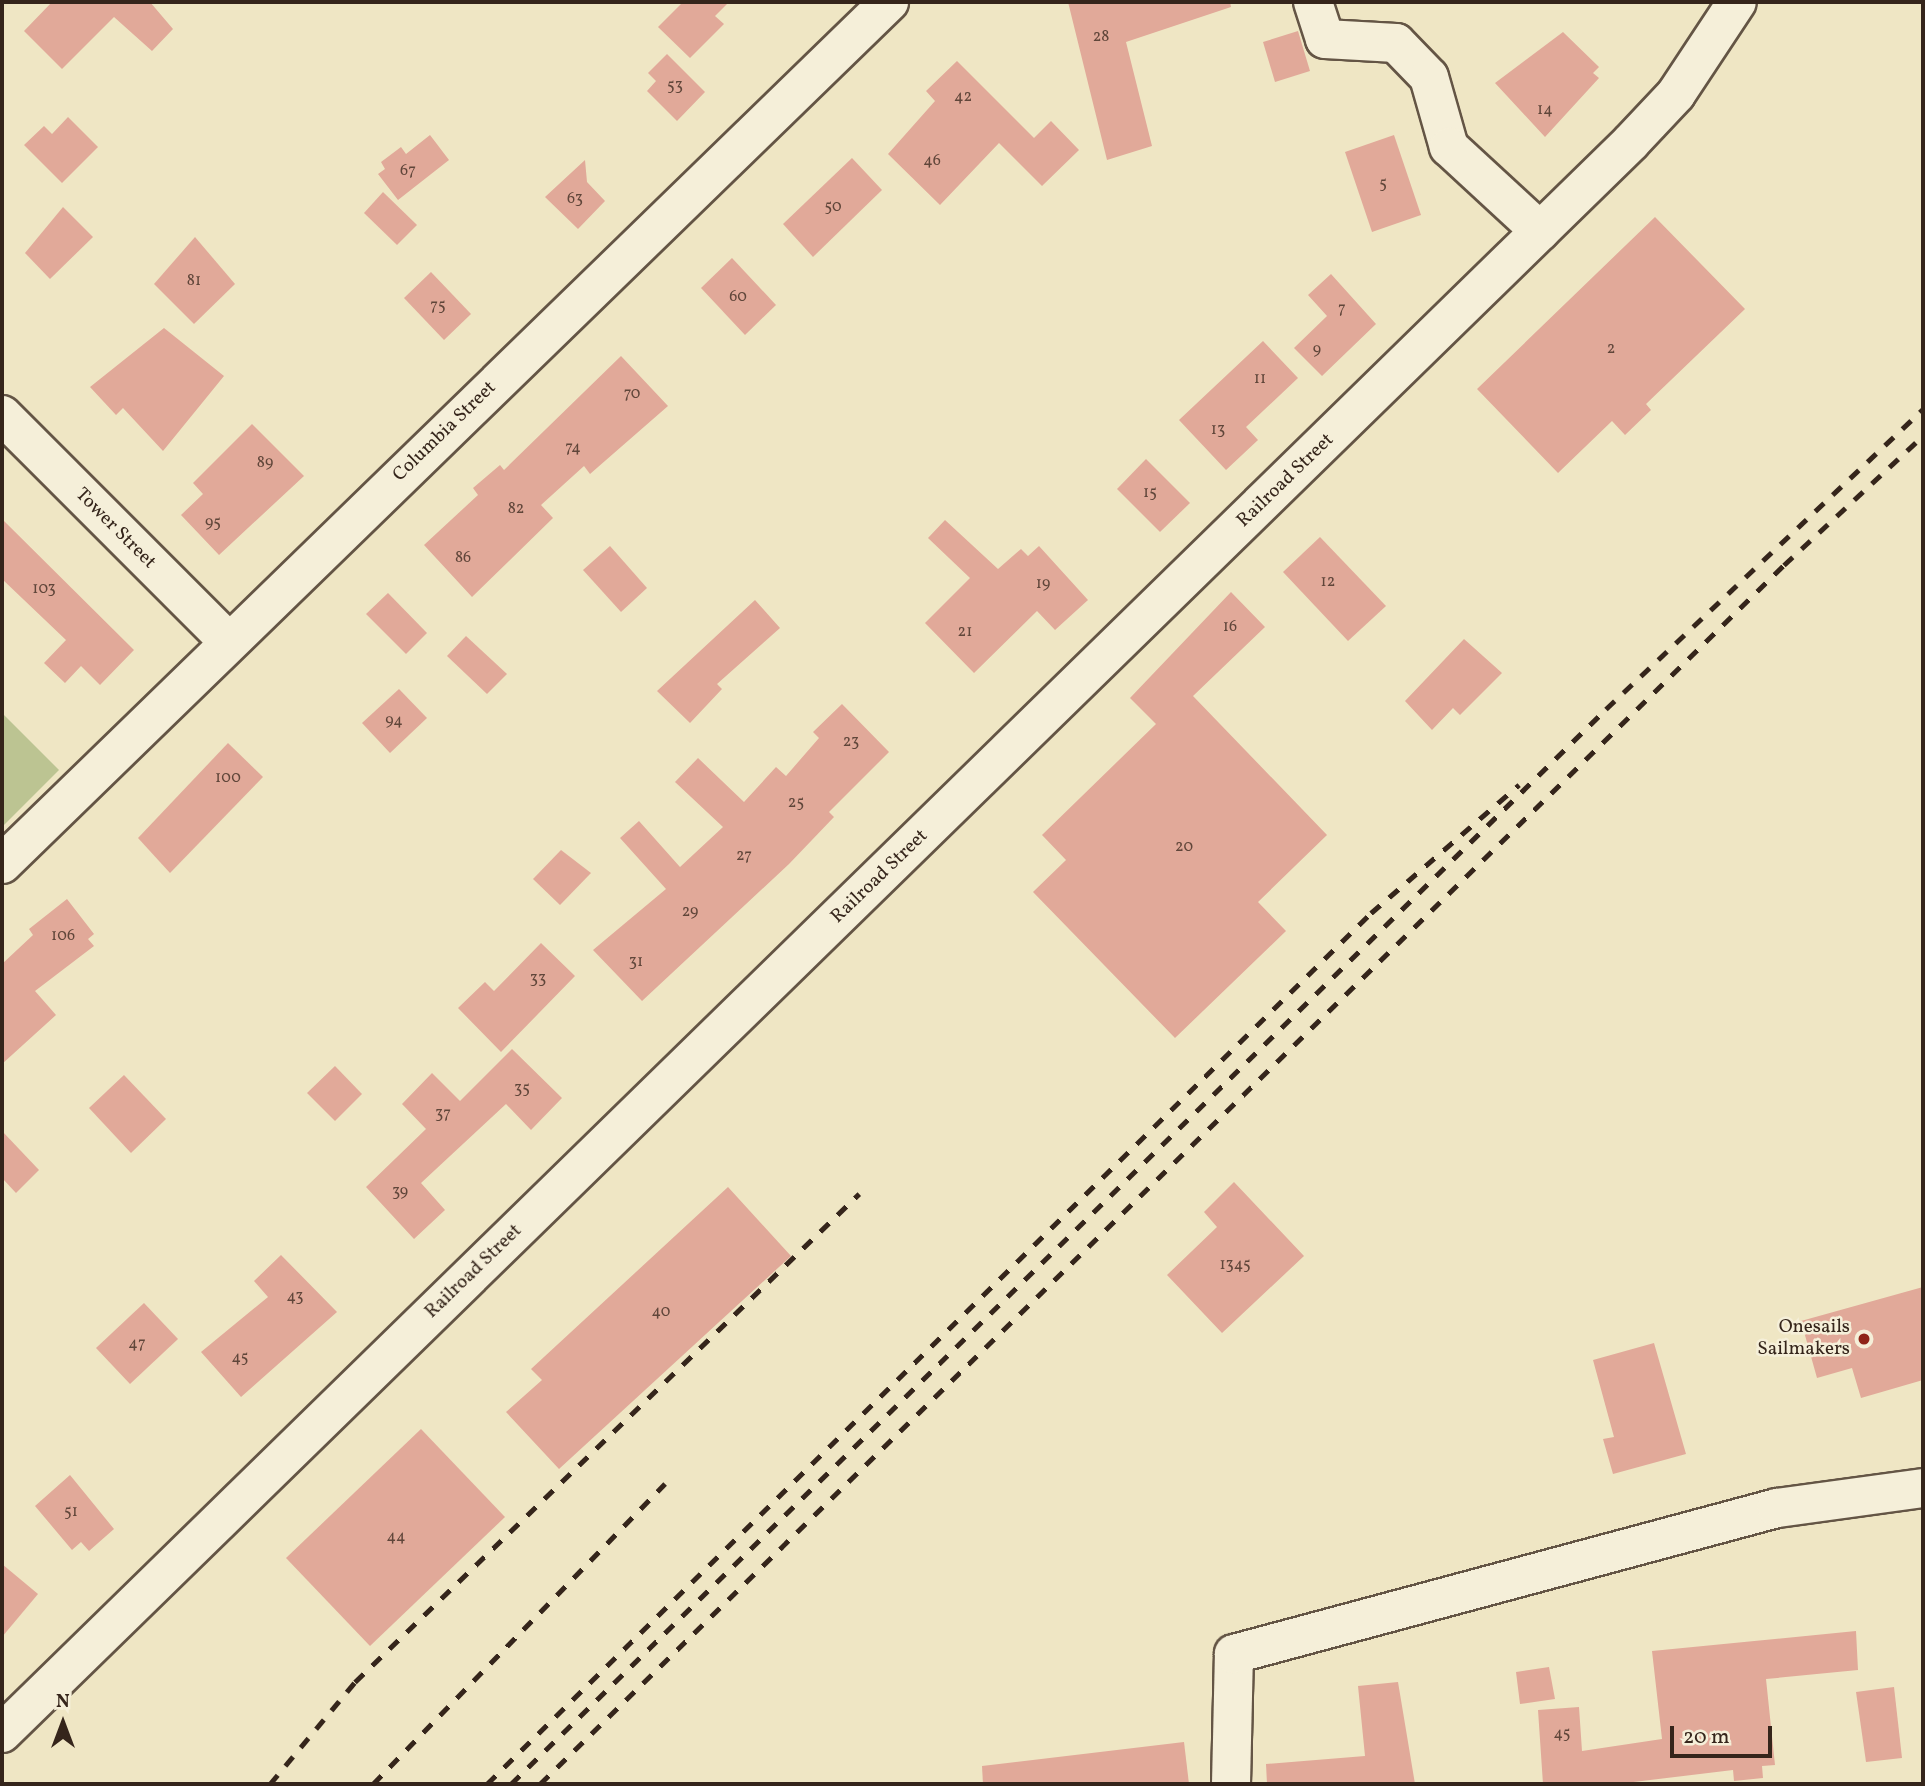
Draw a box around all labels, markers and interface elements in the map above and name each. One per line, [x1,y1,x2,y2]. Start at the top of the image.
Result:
house number: 28 [1093,27,1109,47]
house number: 53 [667,76,683,96]
house number: 42 [954,87,972,107]
house number: 14 [1537,100,1553,120]
house number: 46 [923,151,941,171]
house number: 67 [400,161,416,181]
house number: 5 [1379,174,1387,194]
house number: 63 [567,189,583,209]
house number: 50 [825,197,841,217]
house number: 81 [187,271,201,291]
house number: 60 [729,287,747,307]
house number: 75 [430,296,446,316]
house number: 7 [1338,299,1346,319]
house number: 2 [1607,339,1615,359]
house number: 9 [1313,340,1321,360]
house number: 11 [1254,369,1266,389]
street label: Columbia Street [389,377,501,487]
house number: 70 [624,384,640,404]
house number: 13 [1211,420,1225,440]
street label: Railroad Street [1233,429,1339,533]
house number: 74 [565,438,581,458]
house number: 89 [257,453,273,473]
house number: 15 [1143,483,1157,503]
street label: Tower Street [70,484,160,574]
house number: 82 [508,499,524,519]
house number: 95 [205,513,221,533]
house number: 86 [455,548,471,568]
house number: 12 [1321,572,1335,592]
house number: 19 [1036,574,1050,594]
house number: 103 [32,579,56,599]
house number: 16 [1223,617,1237,637]
house number: 21 [958,622,972,642]
house number: 94 [385,711,403,731]
house number: 23 [843,732,859,752]
house number: 100 [215,768,241,788]
house number: 25 [788,793,804,813]
street label: Railroad Street [827,825,933,929]
house number: 20 [1175,837,1193,857]
house number: 27 [736,846,752,866]
house number: 29 [682,902,698,922]
house number: 106 [51,926,75,946]
house number: 31 [629,952,643,972]
house number: 33 [530,969,546,989]
house number: 35 [514,1079,530,1099]
house number: 37 [435,1104,451,1124]
house number: 39 [392,1182,408,1202]
street label: Railroad Street [421,1220,527,1324]
house number: 1345 [1219,1255,1251,1275]
house number: 43 [286,1287,304,1307]
house number: 40 [652,1302,670,1322]
place label: Onesails Sailmakers [1757,1317,1850,1361]
marker: Onesails Sailmakers [1856,1331,1872,1347]
house number: 47 [128,1334,146,1354]
house number: 45 [232,1348,248,1368]
house number: 51 [64,1502,78,1522]
house number: 44 [386,1527,406,1547]
north arrow [28,1688,98,1758]
text: N [56,1689,70,1715]
scale bar [1673,1712,1774,1756]
text: 20 m [1683,1723,1729,1752]
house number: 45 [1554,1724,1570,1744]

